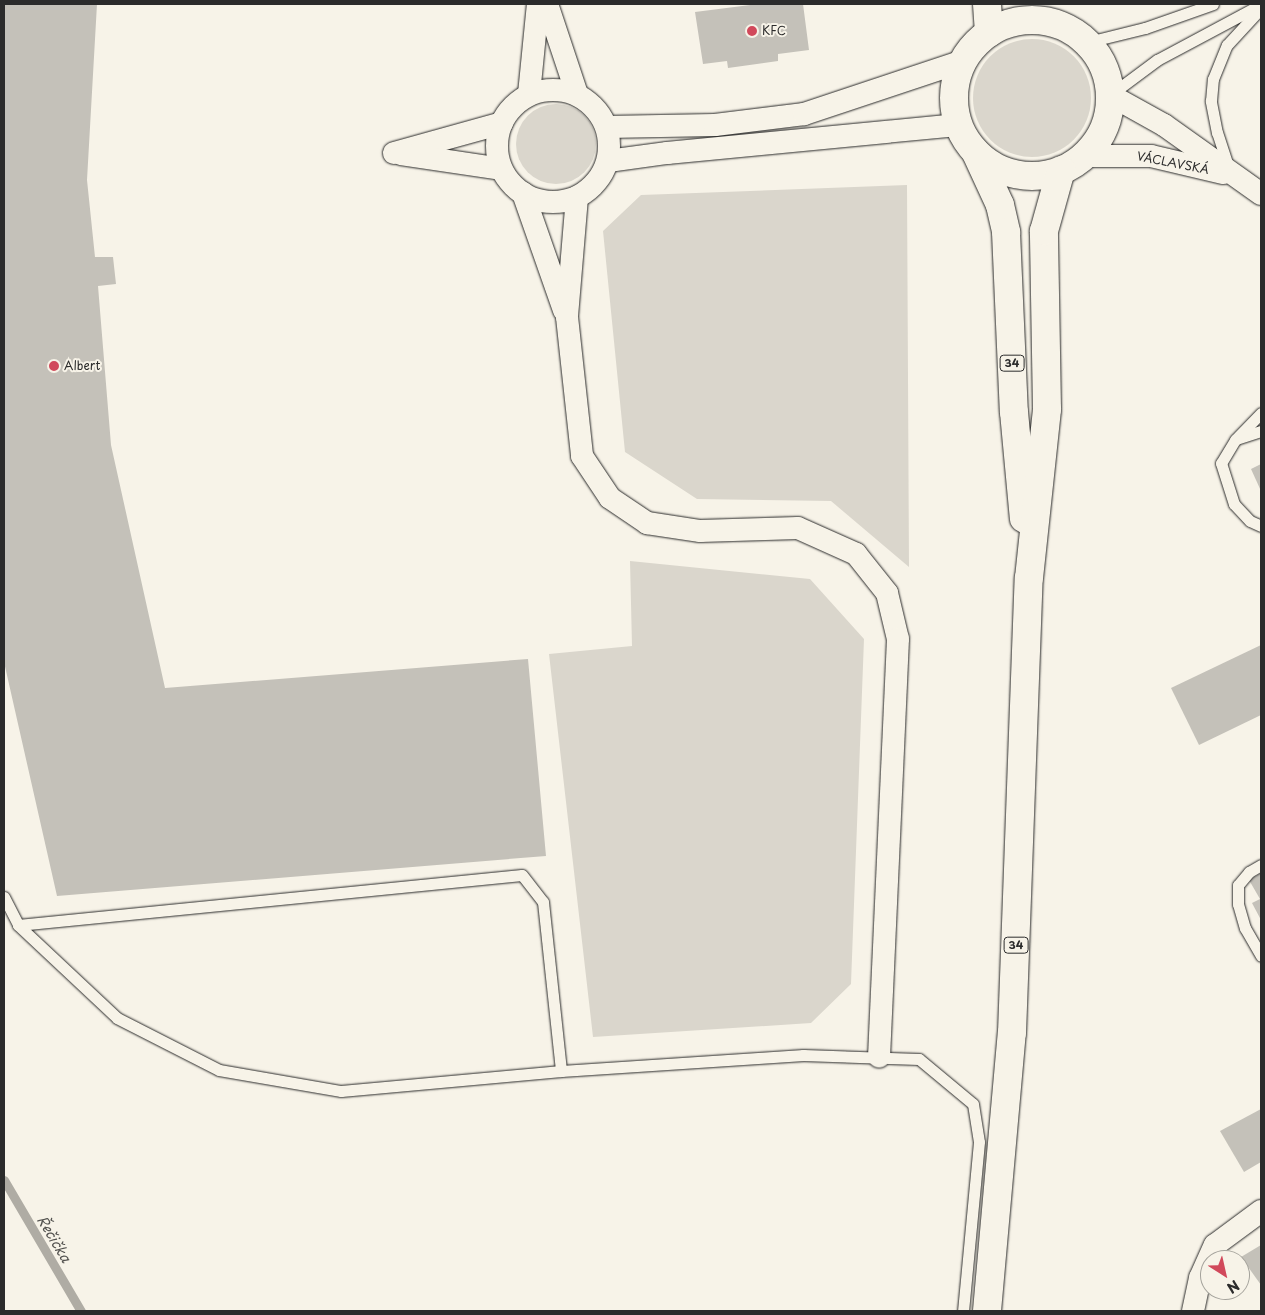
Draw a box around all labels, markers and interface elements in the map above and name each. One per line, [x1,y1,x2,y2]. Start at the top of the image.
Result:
place label: KFC [762,24,786,38]
marker: KFC [746,25,758,37]
street label: VÁCLAVSKÁ [1136,149,1210,177]
road number: 34 [1000,354,1024,372]
place label: Albert [64,359,100,373]
marker: Albert [48,360,60,372]
road number: 34 [1004,936,1028,954]
water label: Řečička [34,1213,74,1265]
north arrow [1200,1250,1250,1300]
text: N [1223,1275,1244,1299]

